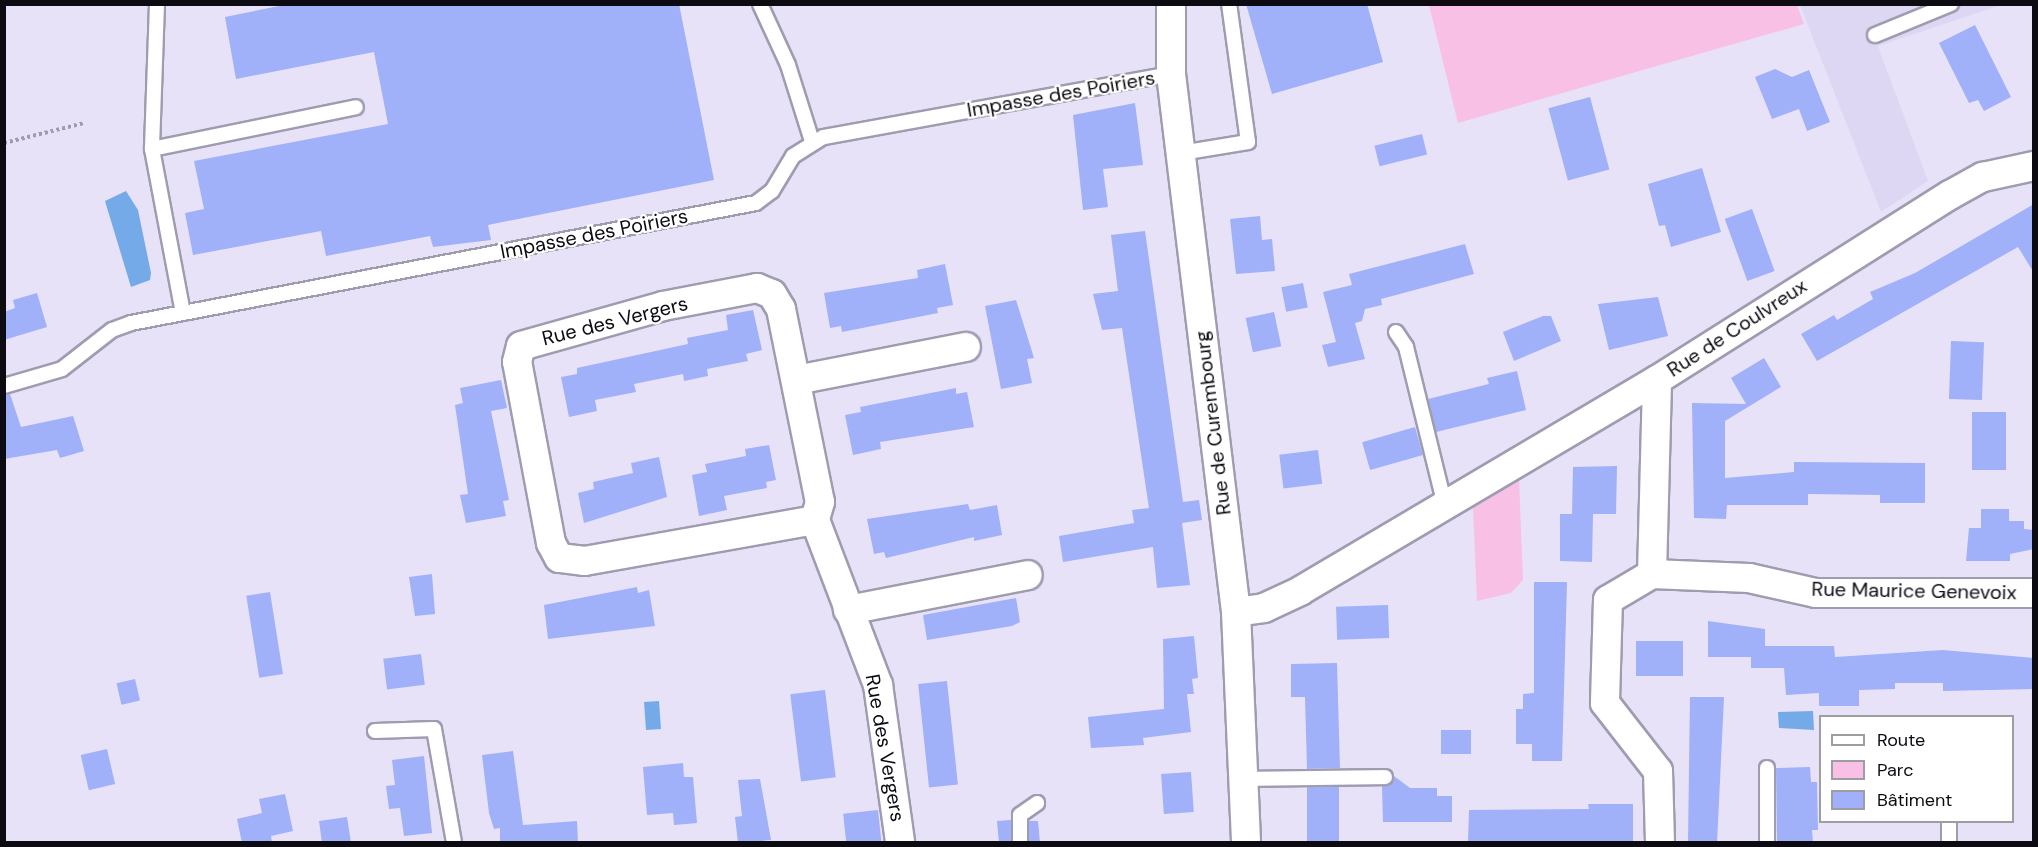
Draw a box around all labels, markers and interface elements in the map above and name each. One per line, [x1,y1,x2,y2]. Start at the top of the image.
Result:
street label: Impasse des Poiriers [965,66,1157,122]
street label: Impasse des Poiriers [498,204,690,264]
street label: Rue de Coulvreux [1663,274,1811,382]
street label: Rue des Vergers [540,291,690,351]
street label: Rue de Curembourg [1190,330,1236,516]
street label: Rue Maurice Genevoix [1811,577,2017,605]
street label: Rue des Vergers [860,672,910,824]
legend [1819,715,2014,823]
text: Route [1877,728,1925,752]
text: Parc [1877,758,1913,782]
text: Bâtiment [1877,788,1952,812]

